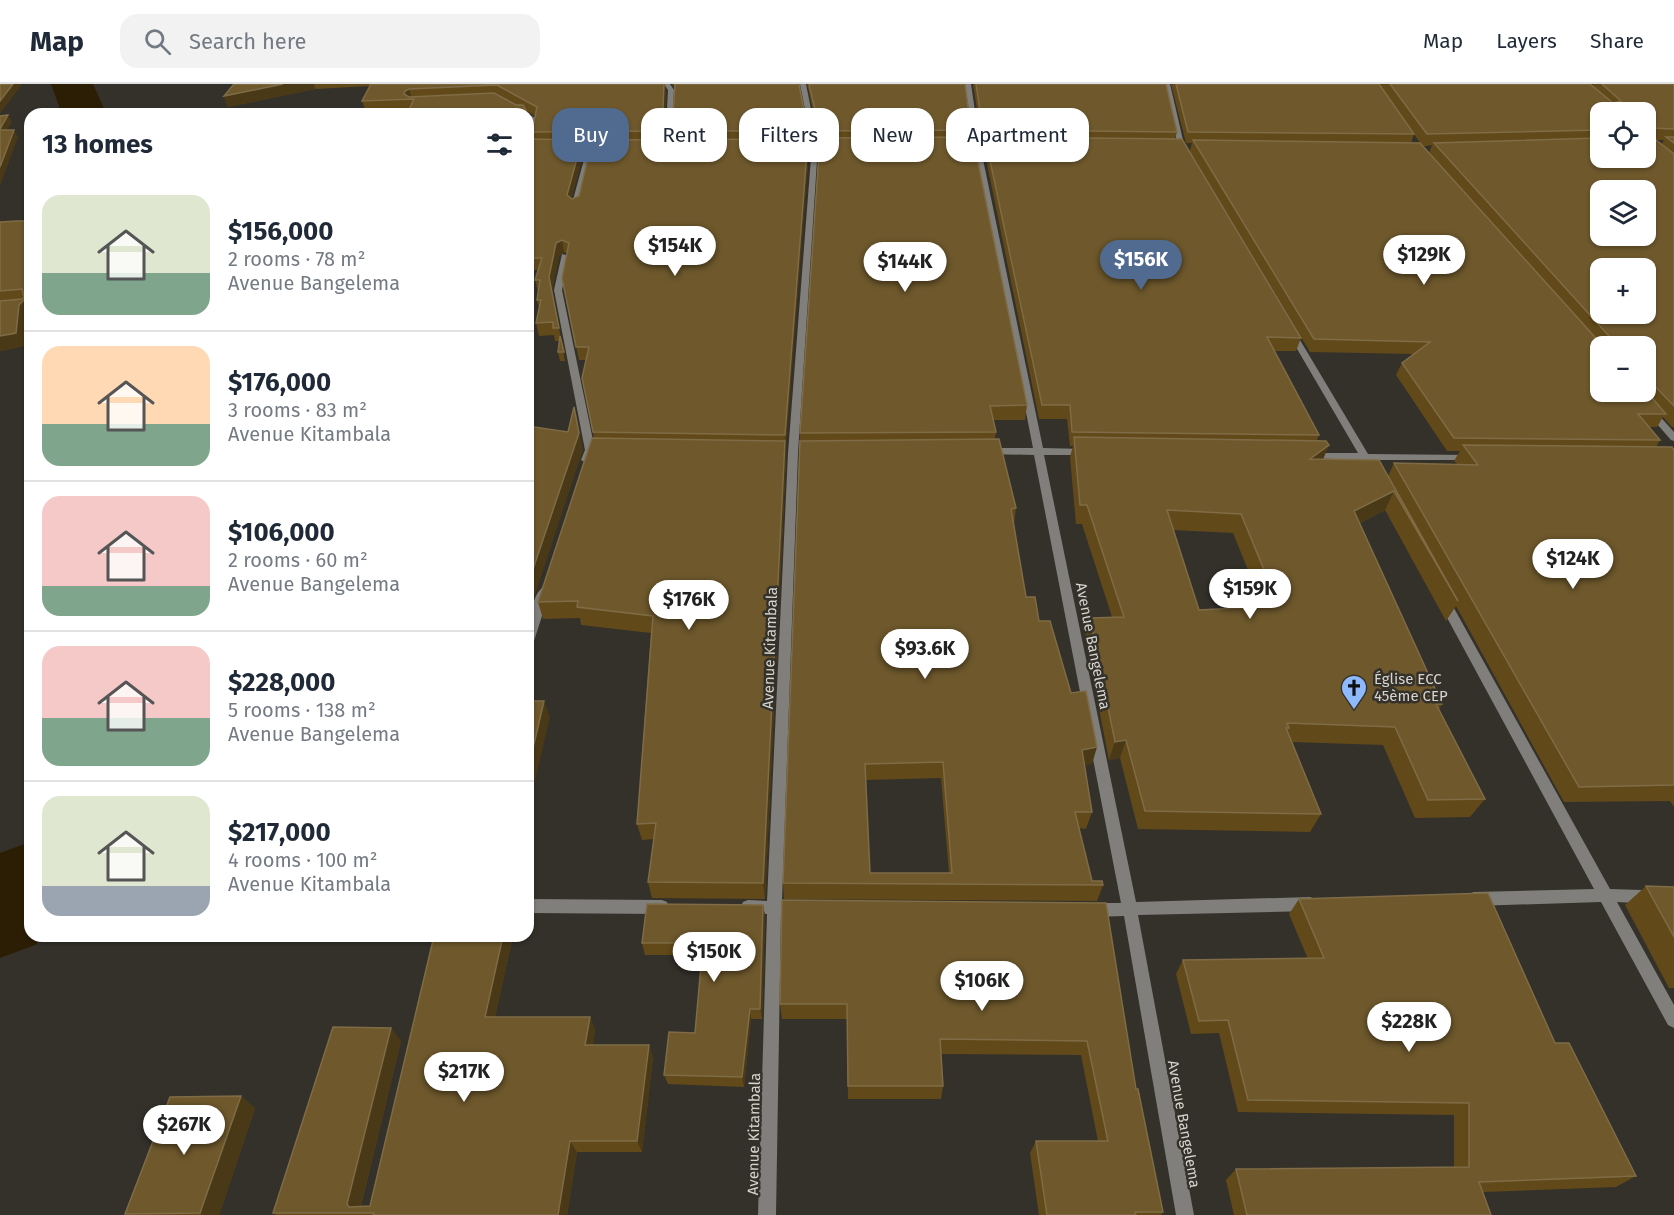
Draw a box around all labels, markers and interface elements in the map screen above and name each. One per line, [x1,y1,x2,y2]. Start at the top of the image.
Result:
search box [120,14,540,68]
text: Map [30,25,84,58]
icon: search [141,25,174,58]
text: Search here [189,28,307,55]
text: Map [1423,28,1463,54]
text: Layers [1496,28,1557,54]
text: Share [1590,28,1644,54]
map controls [1590,102,1656,402]
button: locate [1590,102,1656,168]
chip: Buy [552,108,629,162]
chip: Rent [641,108,727,162]
chip: Filters [739,108,839,162]
chip: New [851,108,934,162]
chip: Apartment [946,108,1089,162]
icon: filters [483,128,516,161]
text: 13 homes [42,129,153,160]
button: layers [1590,180,1656,246]
text: $156,000 [228,216,334,247]
icon: home [90,219,162,291]
pin: $154K [633,226,717,277]
text: $154K [648,233,702,257]
pin: $129K [1382,235,1466,286]
pin: $156K [1099,240,1183,291]
pin: $144K [863,242,947,293]
text: $129K [1397,242,1451,266]
text: 2 rooms · 78 m² [228,247,365,271]
text: $156K [1114,247,1168,271]
text: $144K [878,249,932,273]
button: + [1590,258,1656,324]
text: Avenue Bangelema [228,271,400,295]
button: − [1590,336,1656,402]
text: $176,000 [228,367,331,398]
icon: home [90,370,162,442]
text: 3 rooms · 83 m² [228,398,367,422]
text: Avenue Kitambala [228,422,391,446]
text: $106,000 [228,517,335,548]
icon: home [90,520,162,592]
pin: $124K [1531,539,1615,590]
text: $124K [1546,546,1600,570]
text: 2 rooms · 60 m² [228,548,368,572]
pin: $159K [1208,569,1292,620]
text: Avenue Bangelema [228,572,400,596]
text: $159K [1223,576,1277,600]
pin: $176K [647,580,731,631]
street label: Avenue Bangelema [1072,581,1114,711]
text: $176K [663,587,715,611]
street label: Avenue Kitambala [759,587,781,709]
pin: $93.6K [876,629,974,680]
text: $93.6K [895,636,955,660]
text: $228,000 [228,667,336,698]
icon: home [90,670,162,742]
place label: Église ECC 45ème CEP [1374,670,1448,705]
church icon: Église ECC 45ème CEP [1339,673,1369,711]
text: 5 rooms · 138 m² [228,698,376,722]
text: Avenue Bangelema [228,722,400,746]
text: $217,000 [228,817,331,848]
icon: home [90,820,162,892]
text: 4 rooms · 100 m² [228,848,378,872]
text: Avenue Kitambala [228,872,391,896]
pin: $150K [672,932,756,983]
text: $150K [687,939,741,963]
pin: $106K [940,961,1024,1012]
text: $106K [954,968,1010,992]
pin: $228K [1367,1002,1451,1053]
text: $228K [1381,1009,1437,1033]
pin: $217K [422,1052,506,1103]
text: $217K [438,1059,490,1083]
street label: Avenue Bangelema [1164,1059,1204,1189]
street label: Avenue Kitambala [744,1073,764,1195]
pin: $267K [142,1105,226,1156]
text: $267K [157,1112,211,1136]

